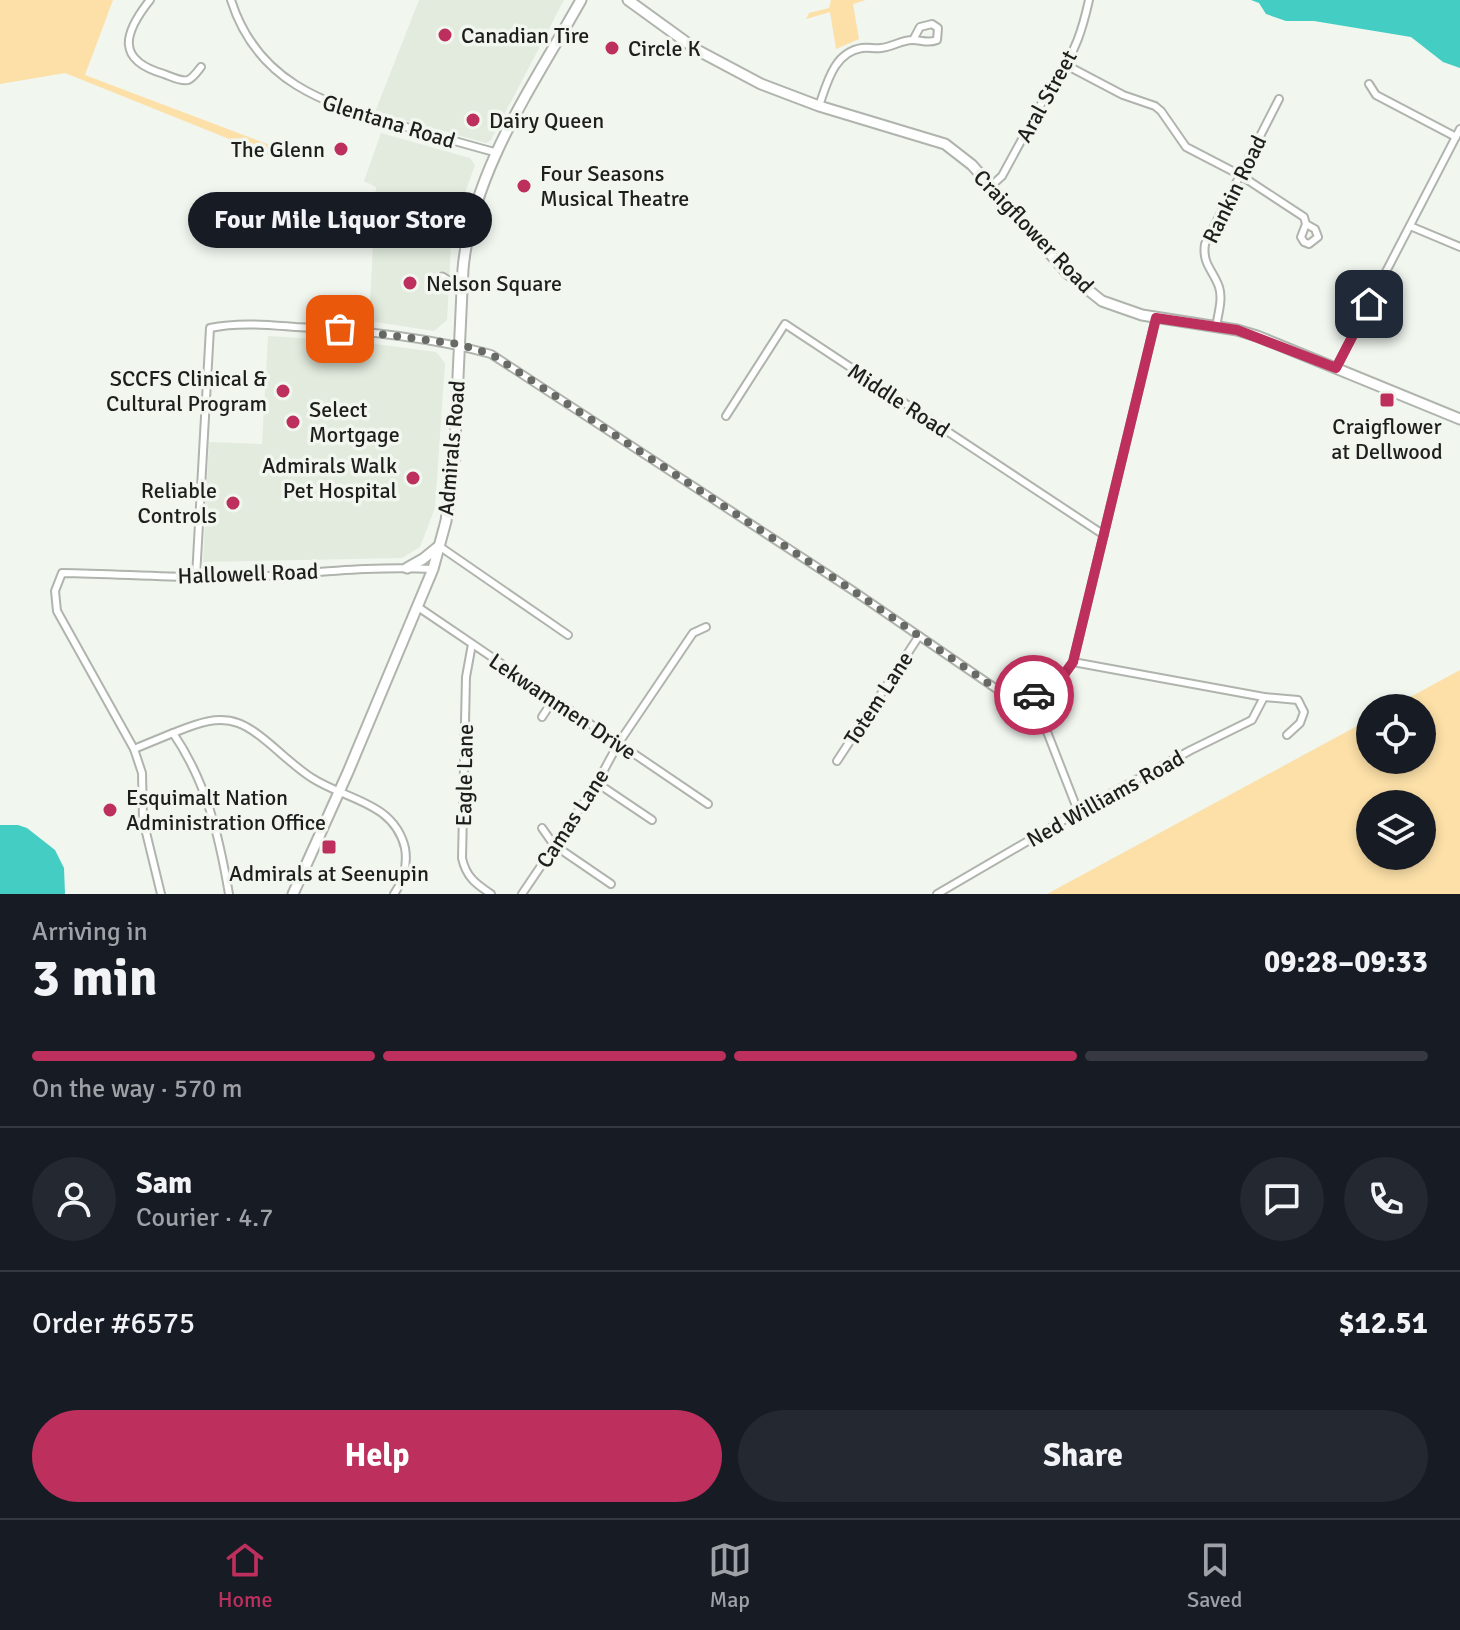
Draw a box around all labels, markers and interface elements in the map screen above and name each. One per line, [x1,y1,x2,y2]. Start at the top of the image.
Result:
place label: Canadian Tire [461,22,589,49]
marker: Canadian Tire [436,26,454,44]
place label: Circle K [628,35,701,62]
marker: Circle K [603,39,621,57]
street label: Aral Street [1010,45,1083,147]
street label: Glentana Road [319,88,458,154]
place label: Dairy Queen [489,107,604,134]
marker: Dairy Queen [464,111,482,129]
street label: Rankin Road [1197,131,1272,248]
place label: The Glenn [231,136,325,163]
marker: The Glenn [332,140,350,158]
place label: Four Seasons Musical Theatre [540,160,689,212]
street label: Craigflower Road [968,164,1099,299]
marker: Four Seasons Musical Theatre [515,177,533,195]
callout: Four Mile Liquor Store [188,193,492,249]
text: Four Mile Liquor Store [214,204,466,236]
place label: Nelson Square [426,270,562,297]
pin [1335,270,1403,338]
marker: Nelson Square [401,274,419,292]
icon: home [1347,282,1391,326]
pin [306,295,374,363]
icon: bag [318,307,362,351]
street label: Middle Road [843,357,955,443]
place label: SCCFS Clinical & Cultural Program [106,365,267,417]
street label: Admirals Road [432,379,471,517]
marker: SCCFS Clinical & Cultural Program [274,382,292,400]
marker: Craigflower at Dellwood [1378,391,1396,409]
place label: Select Mortgage [309,396,400,448]
marker: Select Mortgage [284,413,302,431]
place label: Craigflower at Dellwood [1331,413,1443,465]
place label: Admirals Walk Pet Hospital [262,452,397,504]
marker: Admirals Walk Pet Hospital [404,469,422,487]
place label: Reliable Controls [138,477,217,529]
marker: Reliable Controls [224,494,242,512]
street label: Hallowell Road [177,558,319,589]
street label: Totem Lane [838,646,919,750]
street label: Lekwammen Drive [484,647,642,766]
courier [994,655,1074,735]
icon: car [1012,673,1056,717]
map controls [1356,694,1436,870]
button: locate [1356,694,1436,774]
street label: Eagle Lane [450,724,479,826]
street label: Ned Williams Road [1022,744,1189,853]
street label: Camas Lane [530,764,614,873]
place label: Esquimalt Nation Administration Office [126,784,326,836]
button: layers [1356,790,1436,870]
marker: Esquimalt Nation Administration Office [101,801,119,819]
marker: Admirals at Seenupin [320,838,338,856]
place label: Admirals at Seenupin [229,860,429,887]
text: Arriving in [32,916,148,948]
text: 09:28–09:33 [1264,944,1428,981]
text: 3 min [32,946,158,1010]
text: On the way · 570 m [32,1073,242,1105]
button: person [32,1157,116,1241]
button: chat [1240,1157,1324,1241]
button: phone [1344,1157,1428,1241]
text: Sam [136,1165,192,1202]
text: Courier · 4.7 [136,1202,273,1234]
text: Order #6575 [32,1305,195,1342]
text: $12.51 [1338,1305,1428,1342]
button: Help [32,1410,722,1502]
button: Share [738,1410,1428,1502]
tab: Home [218,1538,272,1613]
tab: Map [708,1538,752,1613]
tab: Saved [1187,1538,1242,1613]

